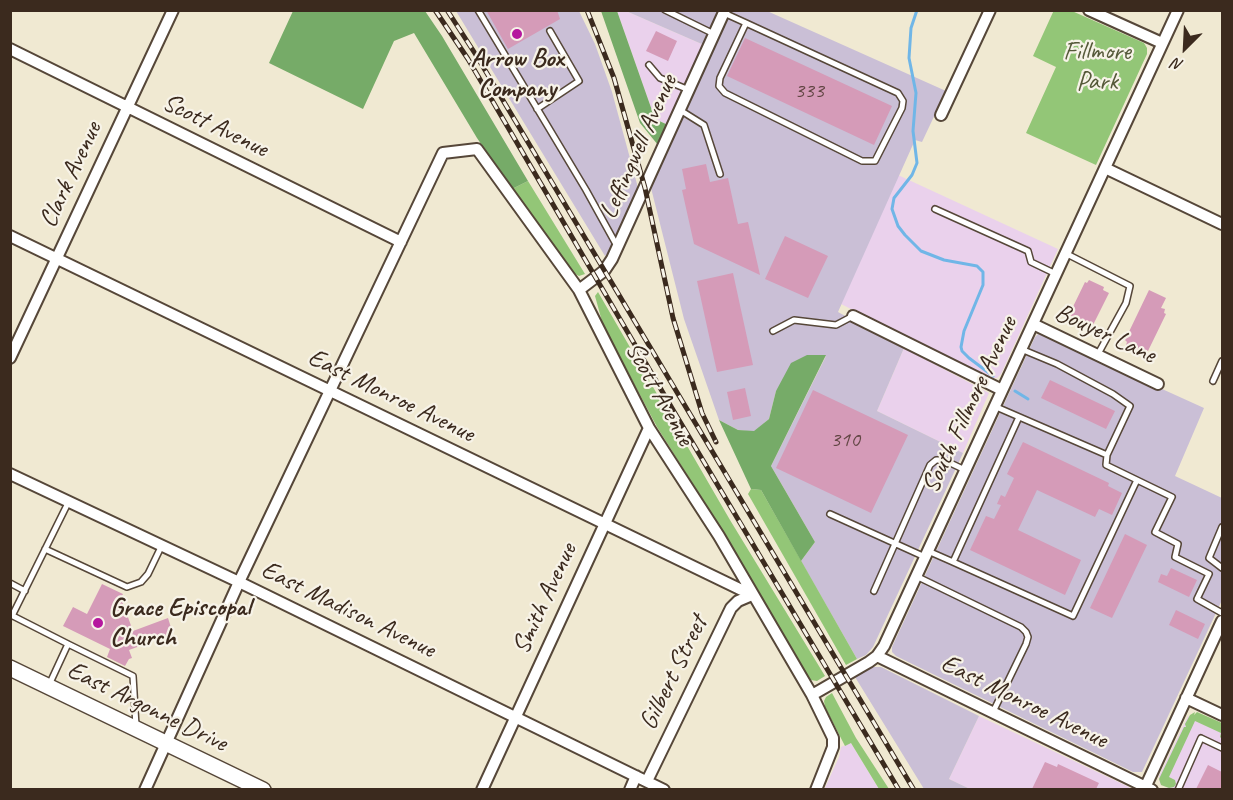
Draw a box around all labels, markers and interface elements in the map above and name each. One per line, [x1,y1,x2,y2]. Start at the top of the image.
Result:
north arrow [1155,18,1215,78]
marker: Arrow Box Company [510,27,524,41]
park label: Fillmore Park [1063,36,1131,98]
place label: Arrow Box Company [471,43,563,104]
text: N [1169,53,1186,76]
street label: Leffingwell Avenue [593,70,685,224]
house number: 333 [794,78,824,104]
street label: Scott Avenue [157,87,273,165]
street label: Clark Avenue [33,117,109,233]
street label: Bouyer Lane [1050,297,1160,371]
street label: South Fillmore Avenue [915,312,1025,498]
street label: Scott Avenue [618,337,700,451]
street label: East Monroe Avenue [303,342,479,450]
house number: 310 [830,427,860,453]
street label: Smith Avenue [506,539,584,659]
street label: East Madison Avenue [256,554,440,666]
place label: Grace Episcopal Church [110,592,251,654]
street label: Gilbert Street [633,611,715,735]
marker: Grace Episcopal Church [91,616,105,630]
street label: East Monroe Avenue [936,648,1112,756]
street label: East Argonne Drive [62,655,232,759]

